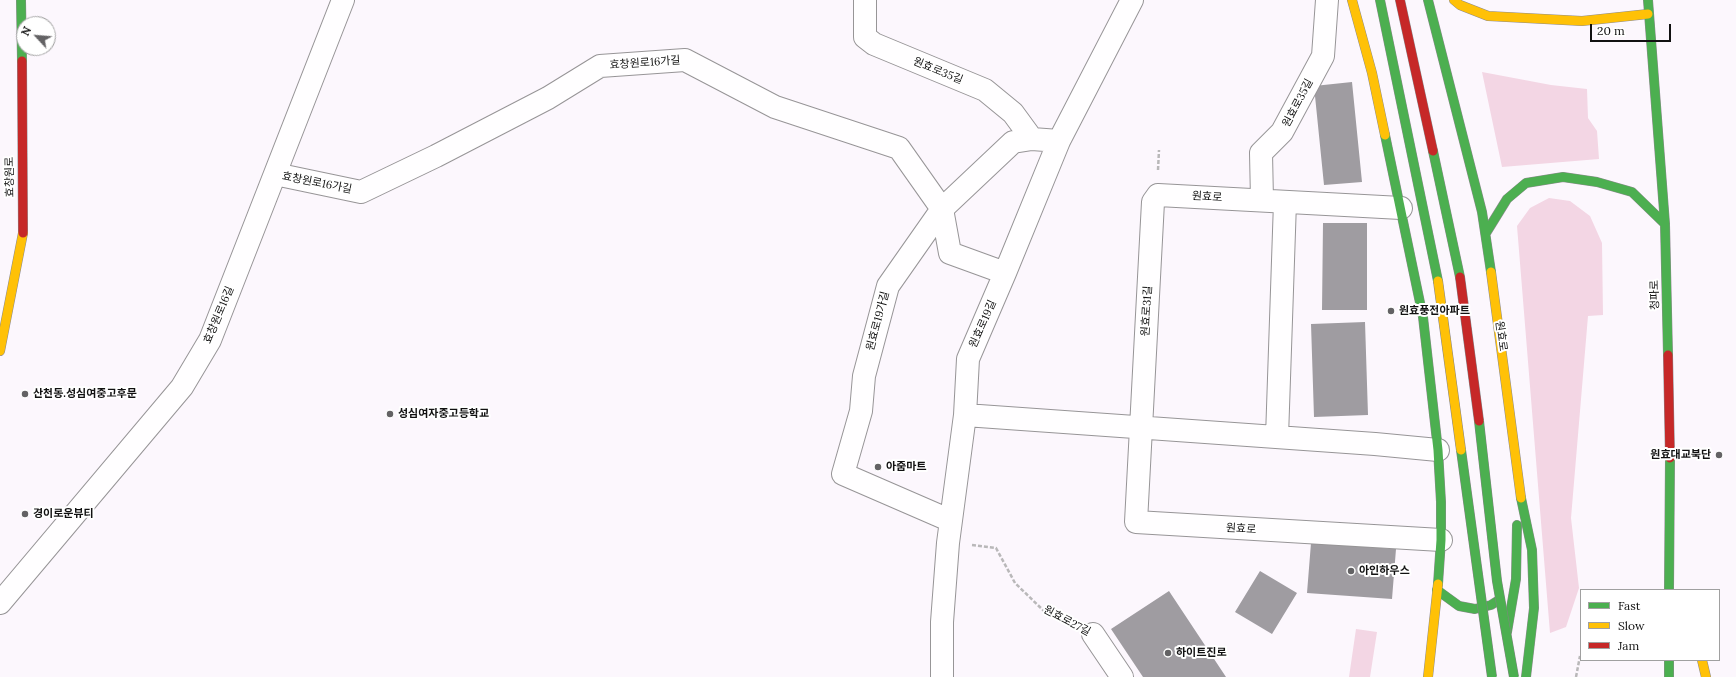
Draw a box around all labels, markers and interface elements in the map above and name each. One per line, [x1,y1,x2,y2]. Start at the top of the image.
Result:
north arrow [16,16,56,56]
scale bar [1592,16,1673,42]
text: 20 m [1597,23,1625,38]
text: N [18,24,34,38]
street label: 효창원로16가길 [609,54,681,72]
street label: 원효로35길 [911,55,965,87]
street label: 원효로35길 [1280,77,1316,129]
street label: 효창원로 [3,157,17,197]
street label: 효창원로16가길 [281,170,353,196]
street label: 원효로 [1191,190,1223,204]
street label: 청파로 [1648,280,1662,310]
street label: 효창원로16길 [201,284,237,346]
street label: 원효로31길 [1139,285,1155,337]
street label: 원효로19가길 [864,290,892,352]
street label: 원효로19길 [967,298,999,350]
place label: 원효풍전아파트 [1399,304,1470,318]
marker: 원효풍전아파트 [1386,306,1396,316]
street label: 원효로 [1492,320,1510,352]
place label: 산천동.성심여중고후문 [33,387,137,401]
marker: 산천동.성심여중고후문 [20,389,30,399]
place label: 성심여자중고등학교 [398,407,489,421]
marker: 성심여자중고등학교 [385,409,395,419]
place label: 원효대교북단 [1650,448,1711,462]
marker: 원효대교북단 [1714,450,1724,460]
place label: 아줌마트 [886,460,926,474]
marker: 아줌마트 [873,462,883,472]
place label: 경이로운뷰티 [33,507,94,521]
marker: 경이로운뷰티 [20,509,30,519]
street label: 원효로 [1225,522,1257,536]
place label: 아인하우스 [1359,564,1410,578]
marker: 아인하우스 [1346,566,1356,576]
legend [1580,589,1720,661]
text: Fast [1618,598,1641,613]
street label: 원효로27길 [1041,603,1093,639]
text: Slow [1618,618,1645,633]
text: Jam [1618,638,1639,653]
place label: 하이트진로 [1176,646,1227,660]
marker: 하이트진로 [1163,648,1173,658]

